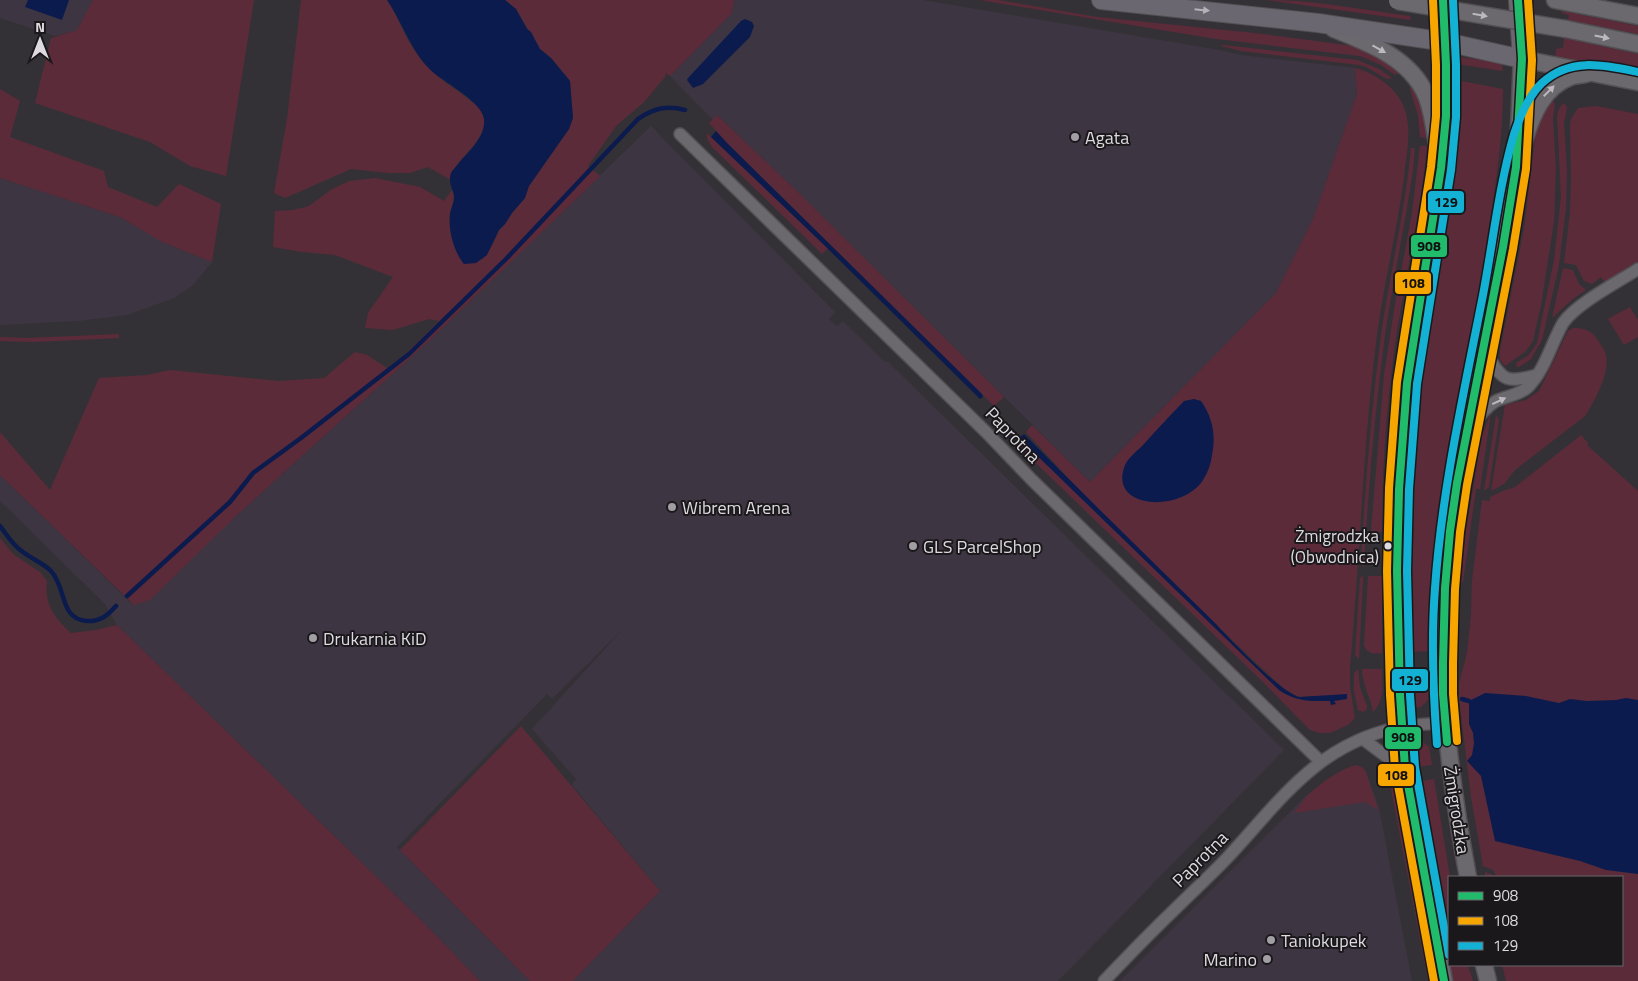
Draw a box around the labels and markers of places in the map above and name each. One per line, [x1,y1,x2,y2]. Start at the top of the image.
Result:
place label: Agata [1085,124,1129,151]
marker: Agata [1069,131,1081,143]
place label: Wibrem Arena [682,494,790,521]
marker: Wibrem Arena [666,501,678,513]
place label: Żmigrodzka (Obwodnica) [1291,523,1379,570]
place label: GLS ParcelShop [923,533,1041,560]
marker: GLS ParcelShop [907,540,919,552]
marker: Żmigrodzka (Obwodnica) [1383,541,1393,551]
place label: Drukarnia KiD [323,625,427,652]
marker: Drukarnia KiD [307,632,319,644]
place label: Taniokupek [1281,927,1367,954]
marker: Taniokupek [1265,934,1277,946]
place label: Marino [1204,946,1257,973]
marker: Marino [1261,953,1273,965]

